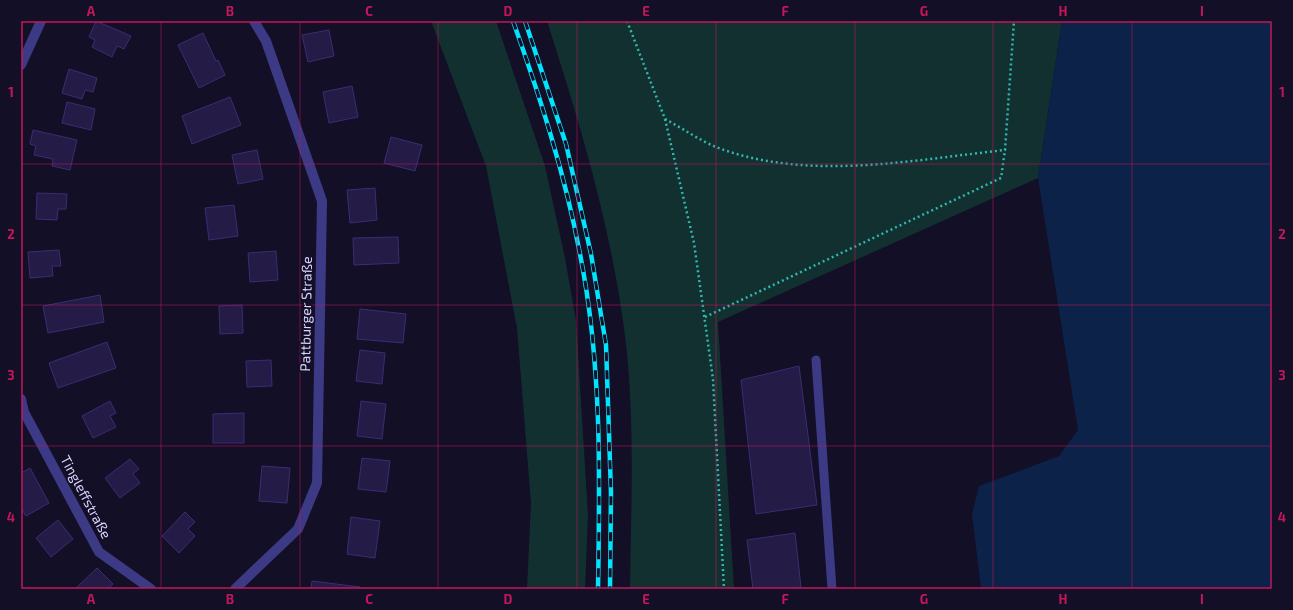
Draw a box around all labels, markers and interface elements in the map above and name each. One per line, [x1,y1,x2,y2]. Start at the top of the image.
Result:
text: A [87,3,96,19]
text: B [226,3,234,19]
text: C [365,3,373,19]
text: D [504,3,513,19]
text: E [642,3,650,19]
text: F [781,3,789,19]
text: G [920,3,928,19]
text: H [1059,3,1068,19]
text: I [1200,3,1204,19]
text: 1 [8,84,14,100]
text: 1 [1279,84,1285,100]
text: 2 [7,226,15,242]
text: 2 [1278,226,1286,242]
street label: Pattburger Straße [296,256,315,372]
text: 3 [7,367,15,383]
text: 3 [1278,367,1286,383]
street label: Tingleffstraße [57,452,116,541]
text: 4 [7,509,15,525]
text: 4 [1278,509,1286,525]
text: A [87,591,96,607]
text: B [226,591,234,607]
text: C [365,591,373,607]
text: D [504,591,513,607]
text: E [642,591,650,607]
text: F [781,591,789,607]
text: G [920,591,928,607]
text: H [1059,591,1068,607]
text: I [1200,591,1204,607]

